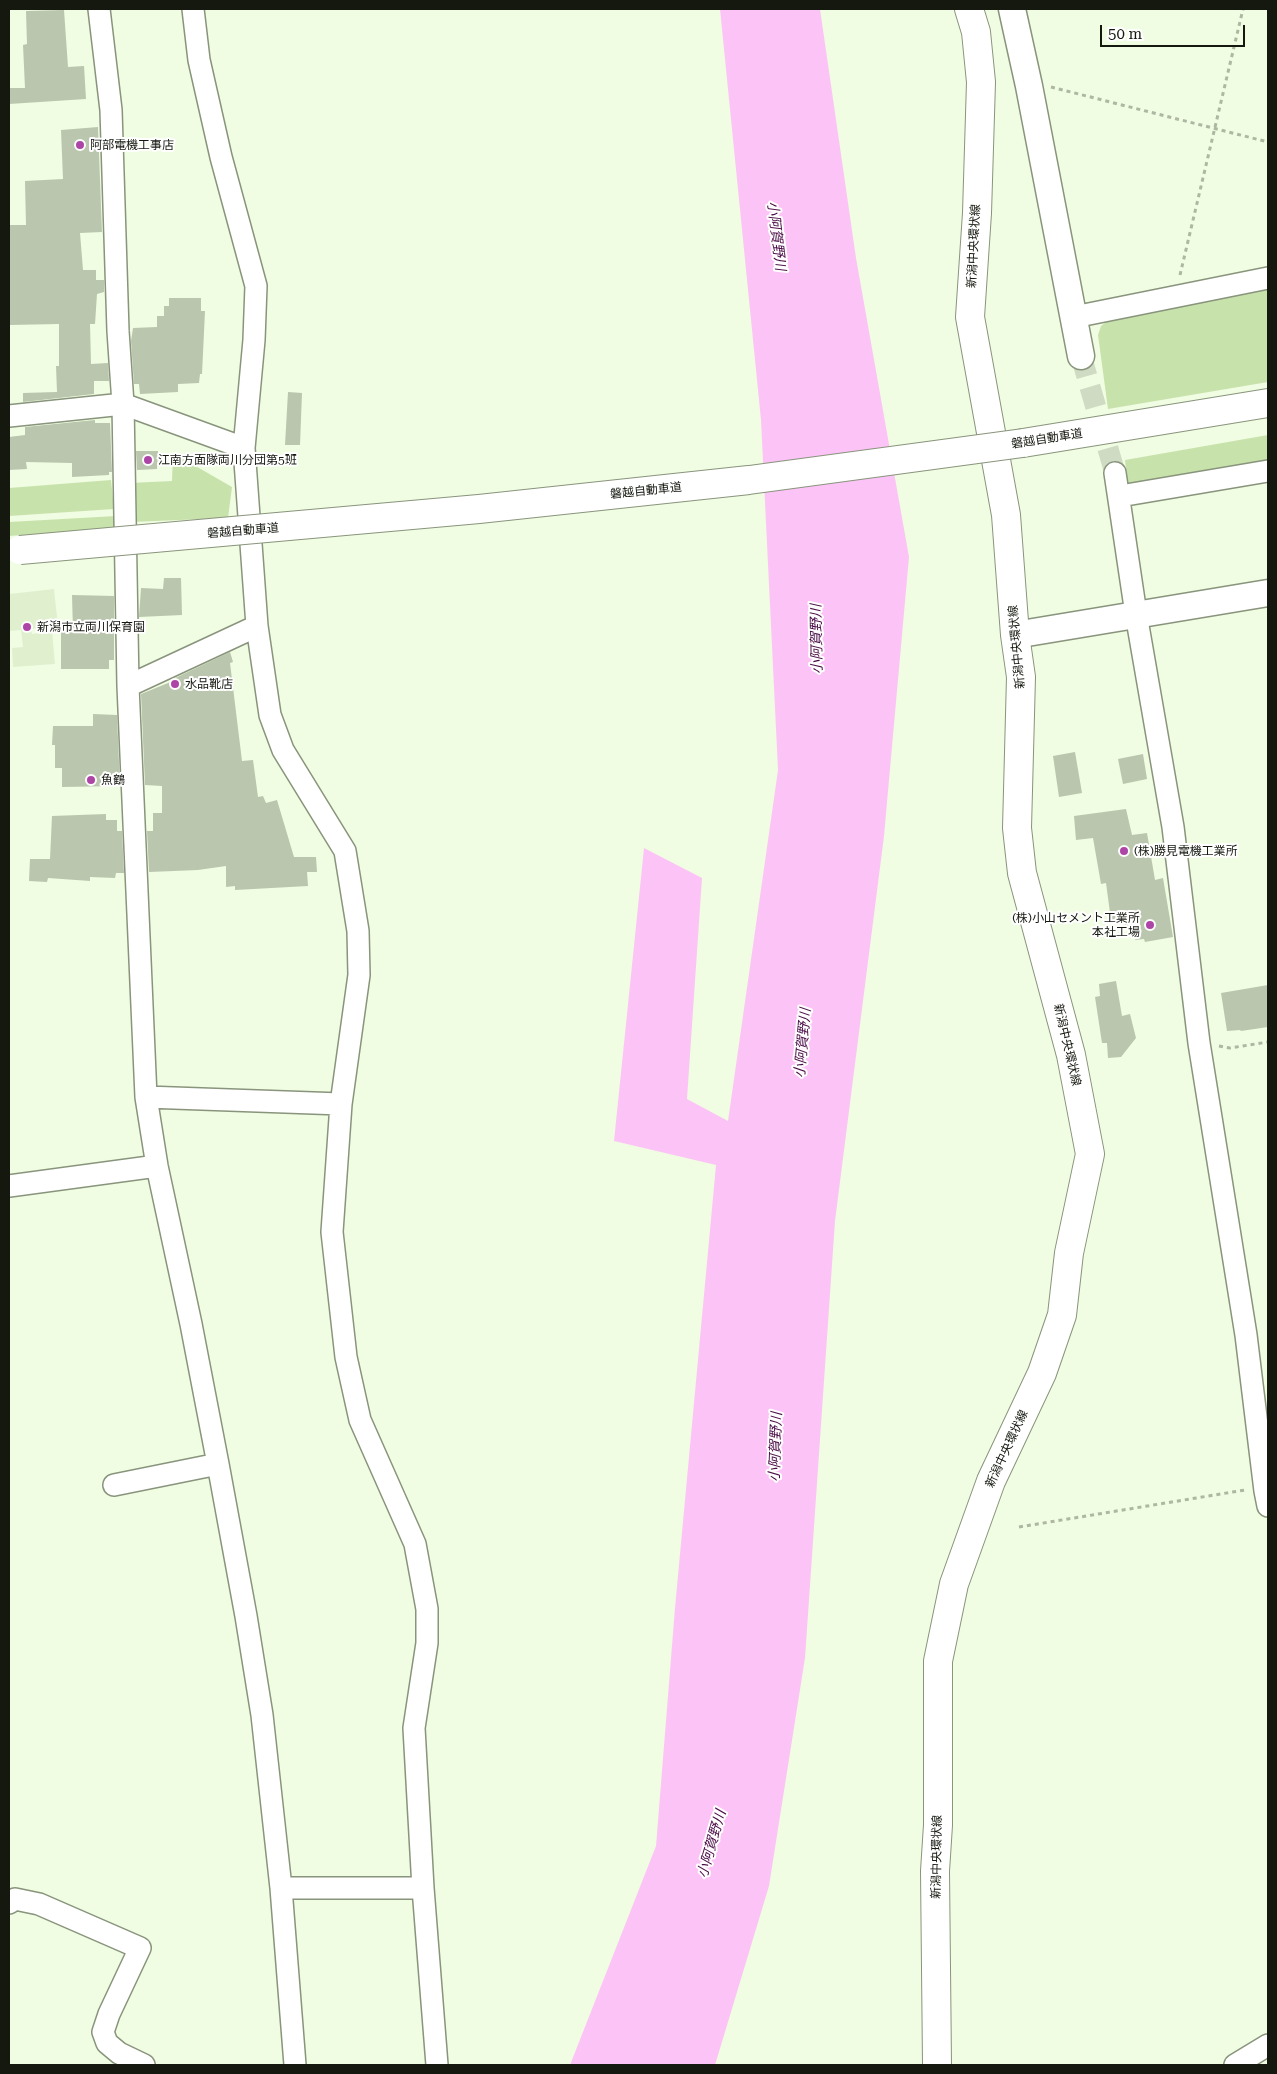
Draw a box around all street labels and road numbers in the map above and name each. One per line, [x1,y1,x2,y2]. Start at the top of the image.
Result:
street label: 新潟中央環状線 [965,204,983,288]
street label: 磐越自動車道 [1010,426,1084,452]
street label: 磐越自動車道 [609,480,683,502]
street label: 磐越自動車道 [207,521,279,541]
street label: 新潟中央環状線 [1006,605,1028,689]
street label: 新潟中央環状線 [1051,1002,1083,1088]
street label: 新潟中央環状線 [983,1408,1031,1490]
street label: 新潟中央環状線 [929,1815,945,1899]

